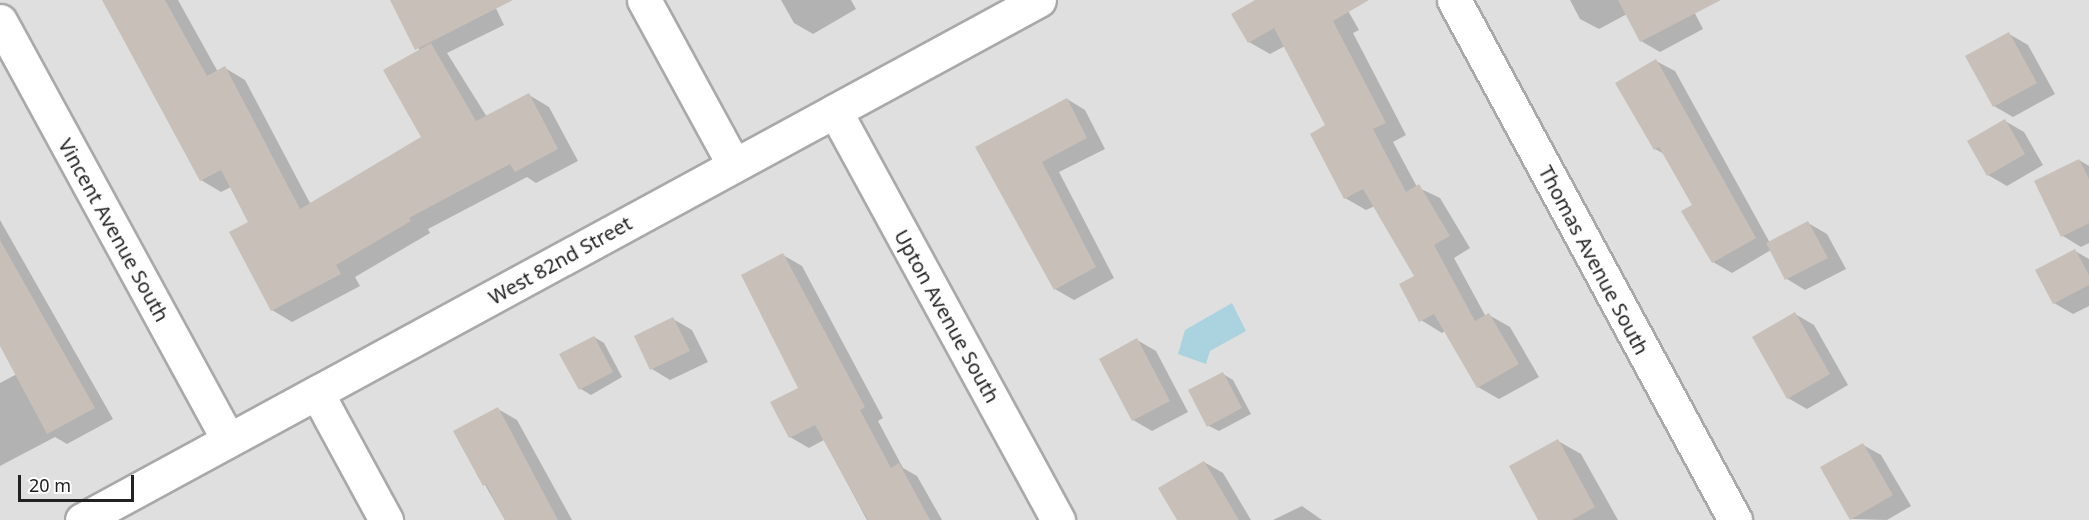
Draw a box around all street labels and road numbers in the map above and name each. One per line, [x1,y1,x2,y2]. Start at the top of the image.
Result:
street label: Vincent Avenue South [54,134,174,326]
street label: Thomas Avenue South [1534,161,1654,359]
street label: West 82nd Street [484,211,636,309]
street label: Upton Avenue South [889,225,1005,407]

